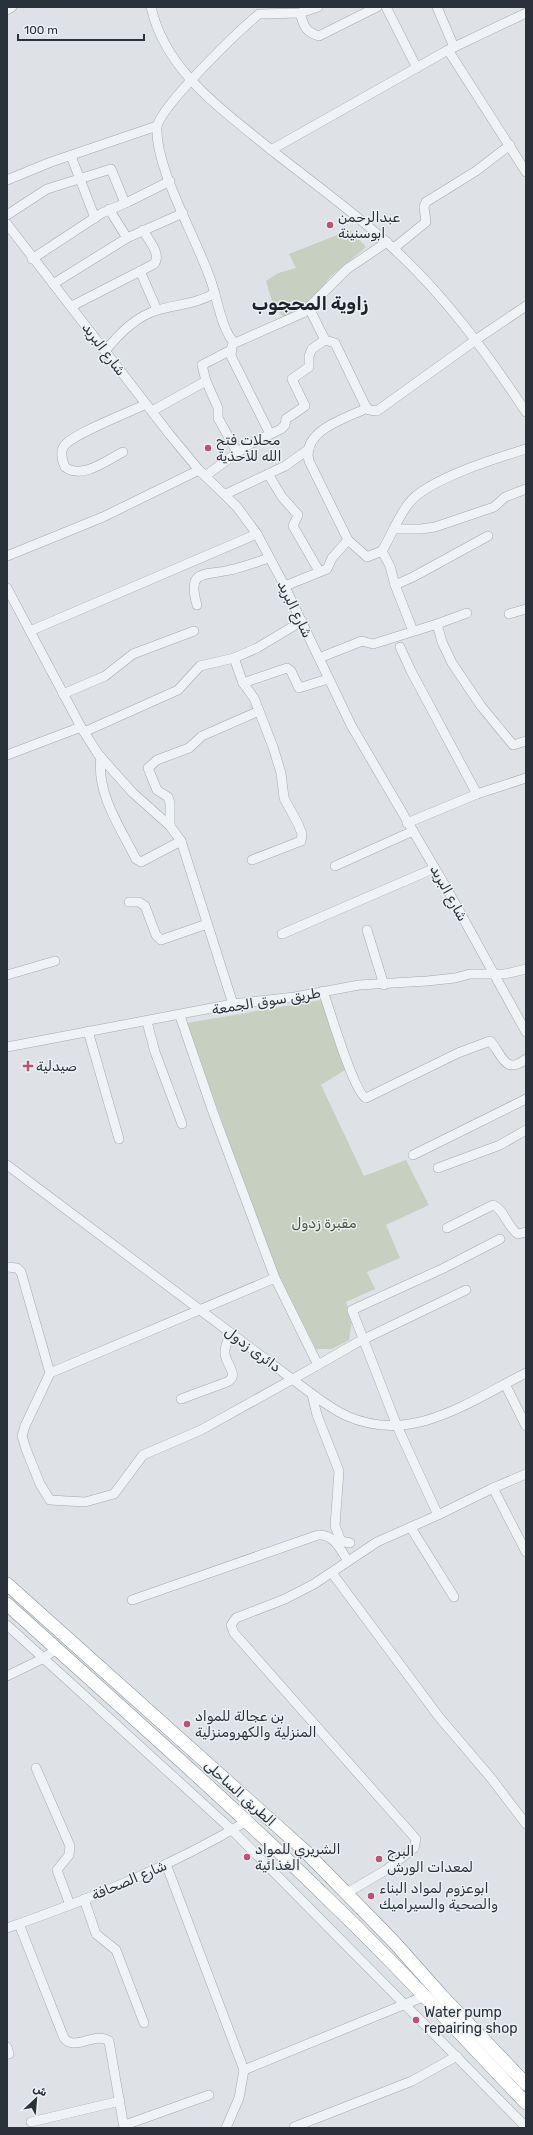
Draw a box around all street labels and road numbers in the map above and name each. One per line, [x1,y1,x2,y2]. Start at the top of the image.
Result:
street label: شارع البريد [77,320,129,380]
street label: شارع البريد [272,578,316,642]
street label: شارع البريد [424,862,471,925]
street label: طريق سوق الجمعة [210,984,322,1018]
street label: دائرى زدول [221,1323,284,1376]
street label: الطريق الساحلى [200,1757,279,1830]
street label: شارع الصحافة [89,1857,170,1906]

